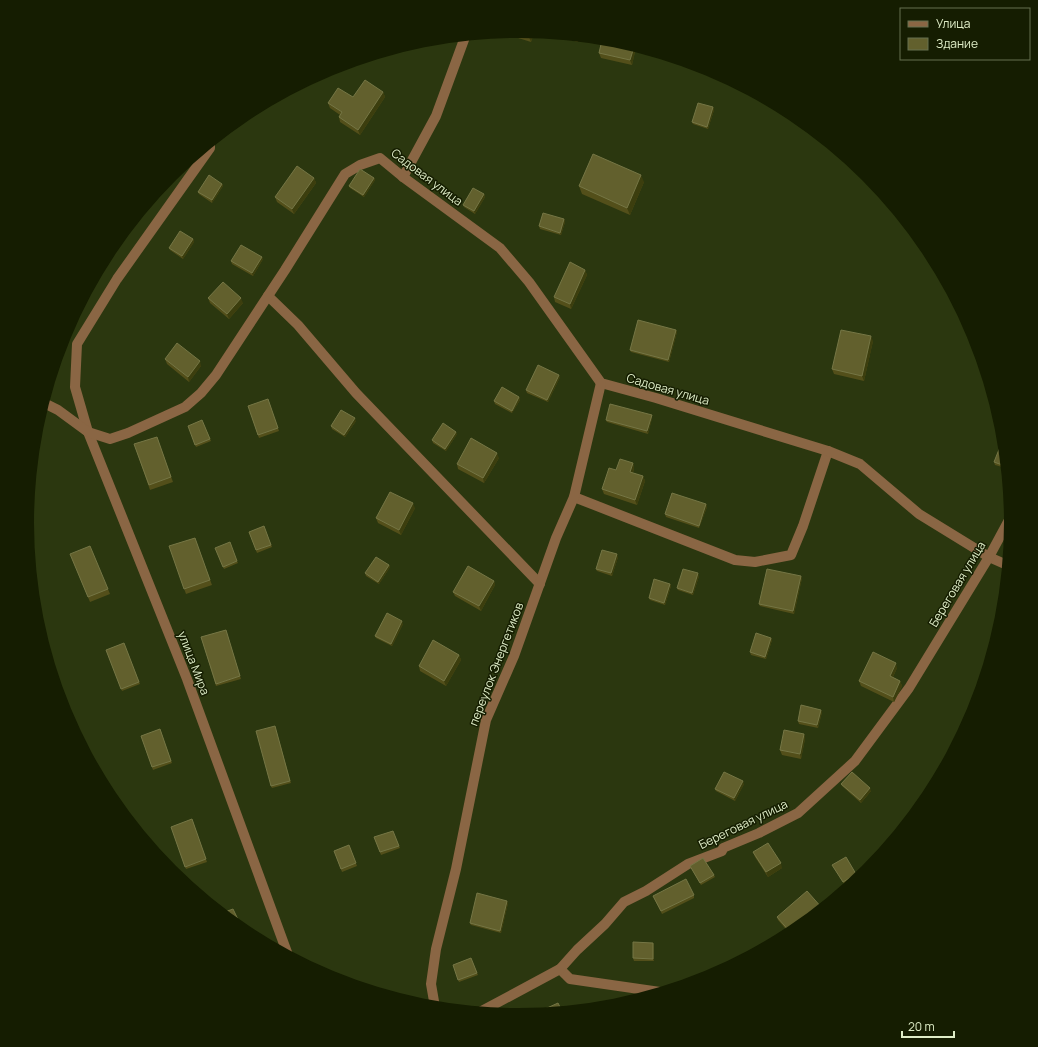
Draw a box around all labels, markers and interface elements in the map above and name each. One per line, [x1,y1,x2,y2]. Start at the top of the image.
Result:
legend [900,8,1030,60]
text: Улица [936,15,970,32]
text: Здание [936,35,978,52]
street label: Садовая улица [388,144,466,210]
street label: Садовая улица [625,369,711,409]
street label: Береговая улица [925,538,989,630]
street label: переулок Энергетиков [465,599,528,728]
street label: улица Мира [174,629,214,697]
street label: Береговая улица [696,795,790,853]
scale bar [902,1013,954,1039]
text: 20 m [908,1018,935,1035]

